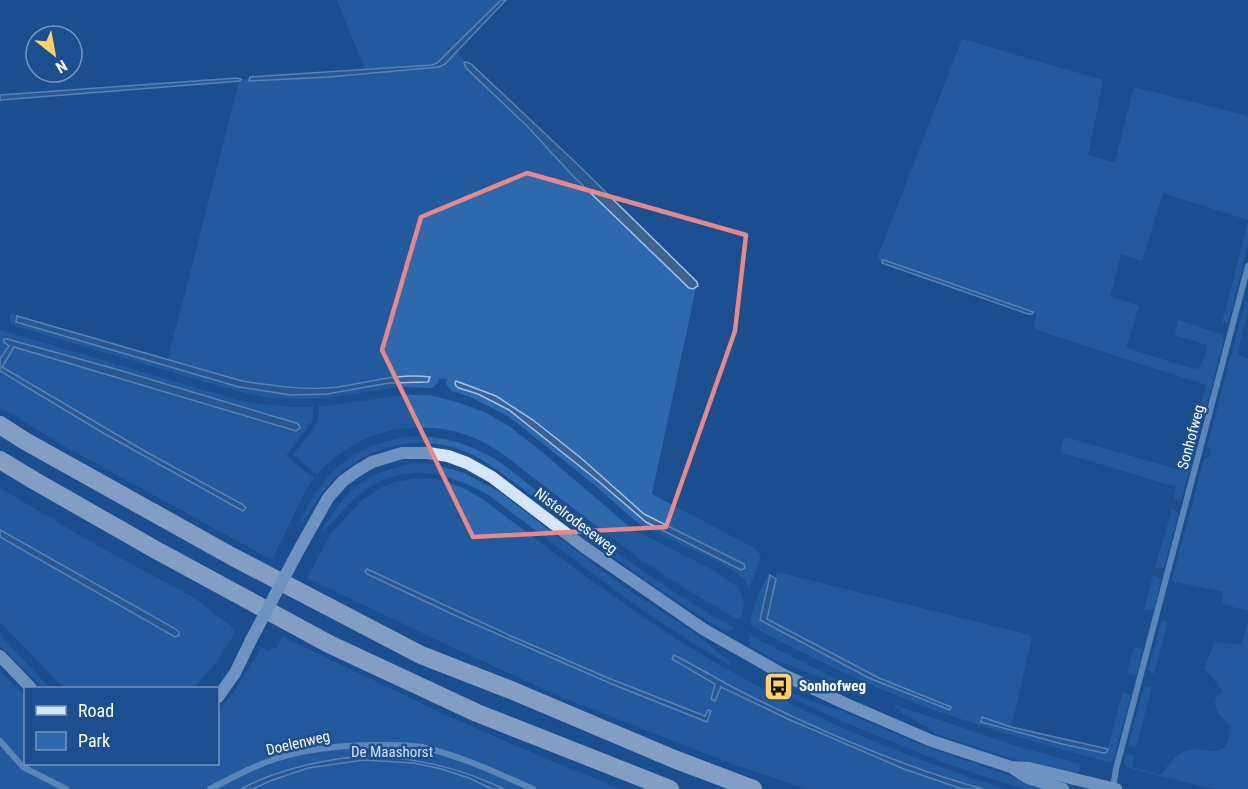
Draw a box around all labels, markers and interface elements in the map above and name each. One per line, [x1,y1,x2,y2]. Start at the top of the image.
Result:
north arrow [24,24,84,84]
text: N [52,56,71,77]
street label: Sonhofweg [1174,403,1208,471]
street label: Nistelrodeseweg [531,484,621,558]
bus stop icon: Sonhofweg [762,670,794,702]
place label: Sonhofweg [799,677,866,695]
legend [24,687,219,765]
text: Road [78,700,114,721]
street label: Doelenweg [264,727,332,759]
text: Park [78,730,110,751]
park label: De Maashorst [351,743,433,761]

